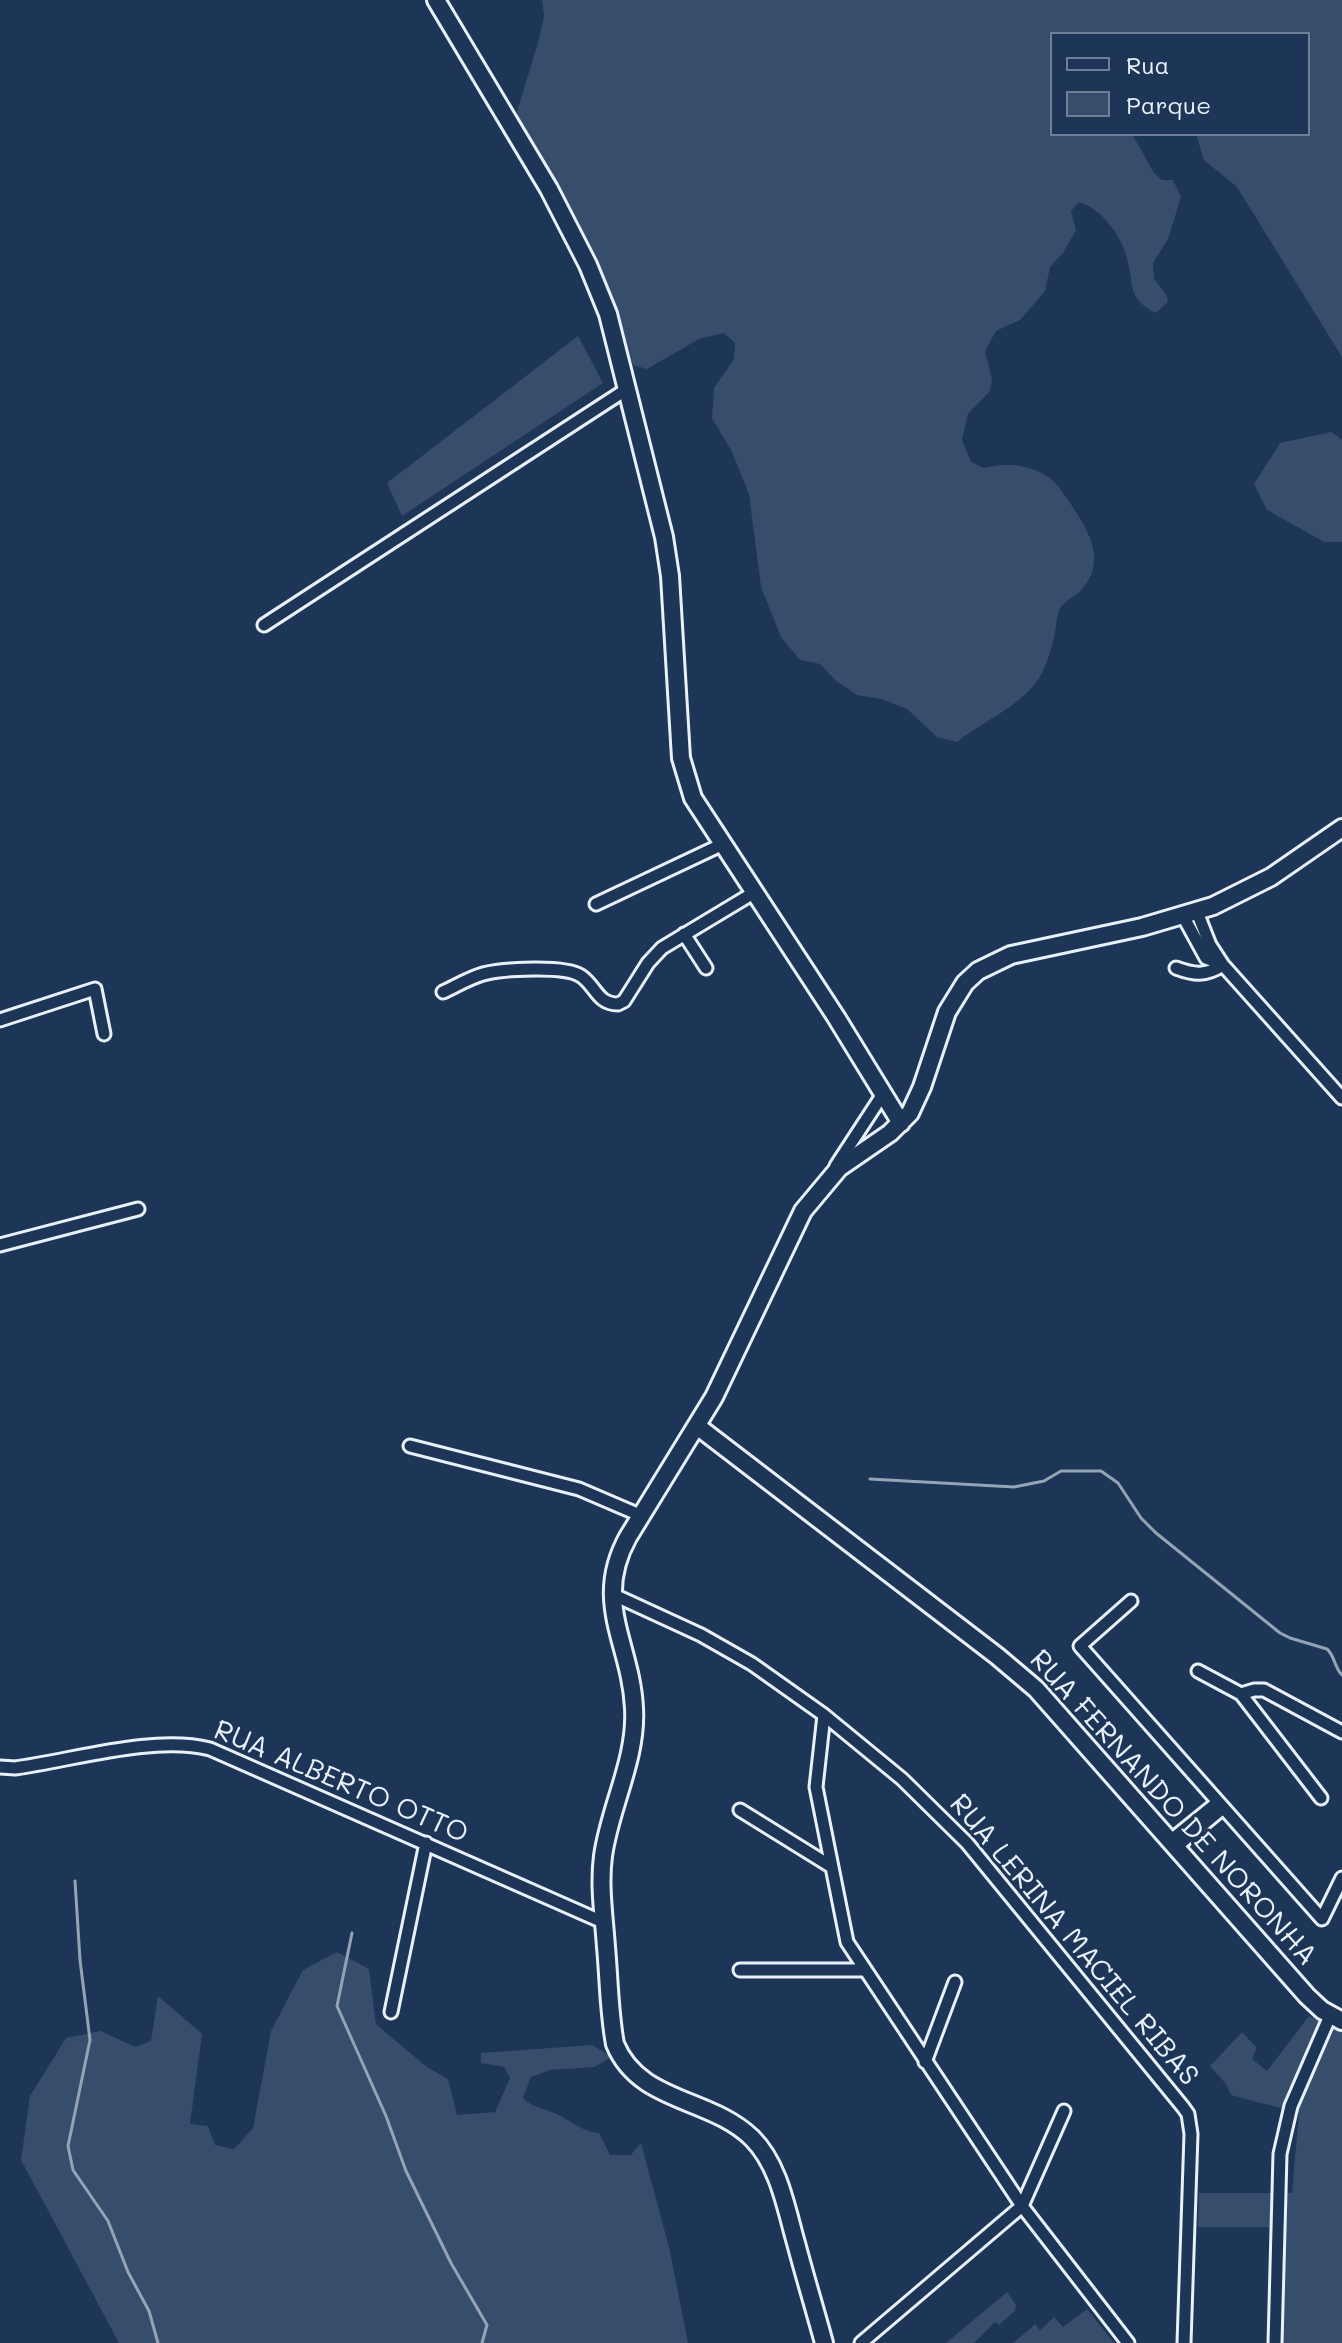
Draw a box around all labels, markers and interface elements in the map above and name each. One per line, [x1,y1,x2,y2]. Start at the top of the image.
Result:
legend [1050,32,1310,136]
text: Rua [1126,49,1169,80]
text: Parque [1126,89,1211,120]
street label: RUA FERNANDO DE NORONHA [1022,1643,1324,1973]
street label: RUA ALBERTO OTTO [209,1713,473,1851]
street label: RUA LERINA MACIEL RIBAS [942,1788,1206,2092]

